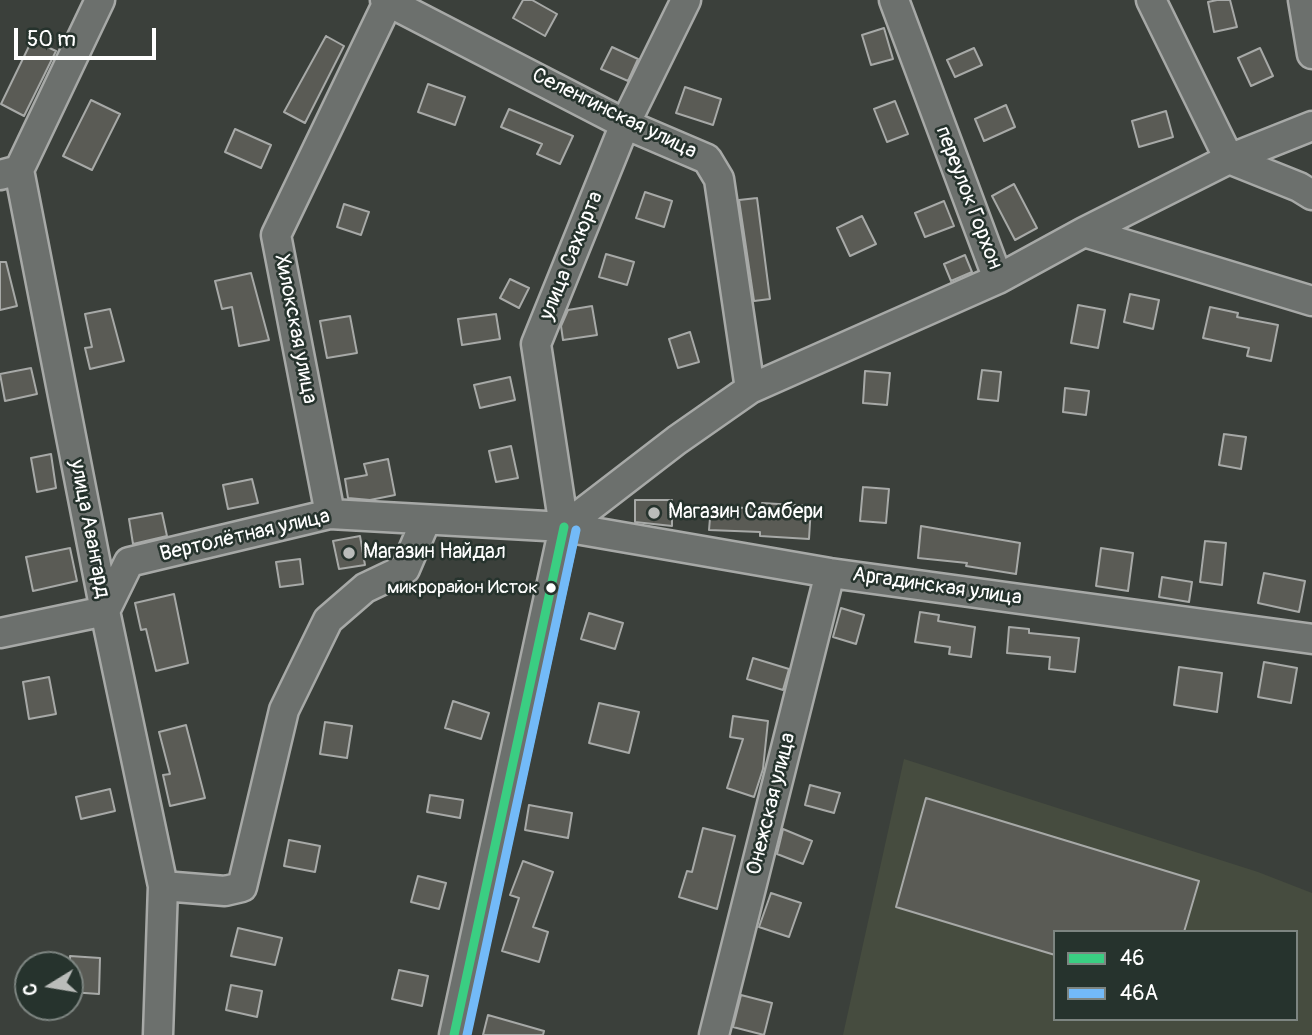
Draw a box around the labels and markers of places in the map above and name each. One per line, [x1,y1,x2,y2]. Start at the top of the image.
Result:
place label: Магазин Самбери [668,500,823,526]
marker: Магазин Самбери [646,505,662,521]
place label: Магазин Найдал [363,540,506,566]
marker: Магазин Найдал [341,545,357,561]
place label: микрорайон Исток [387,577,538,599]
marker: микрорайон Исток [544,581,558,595]

